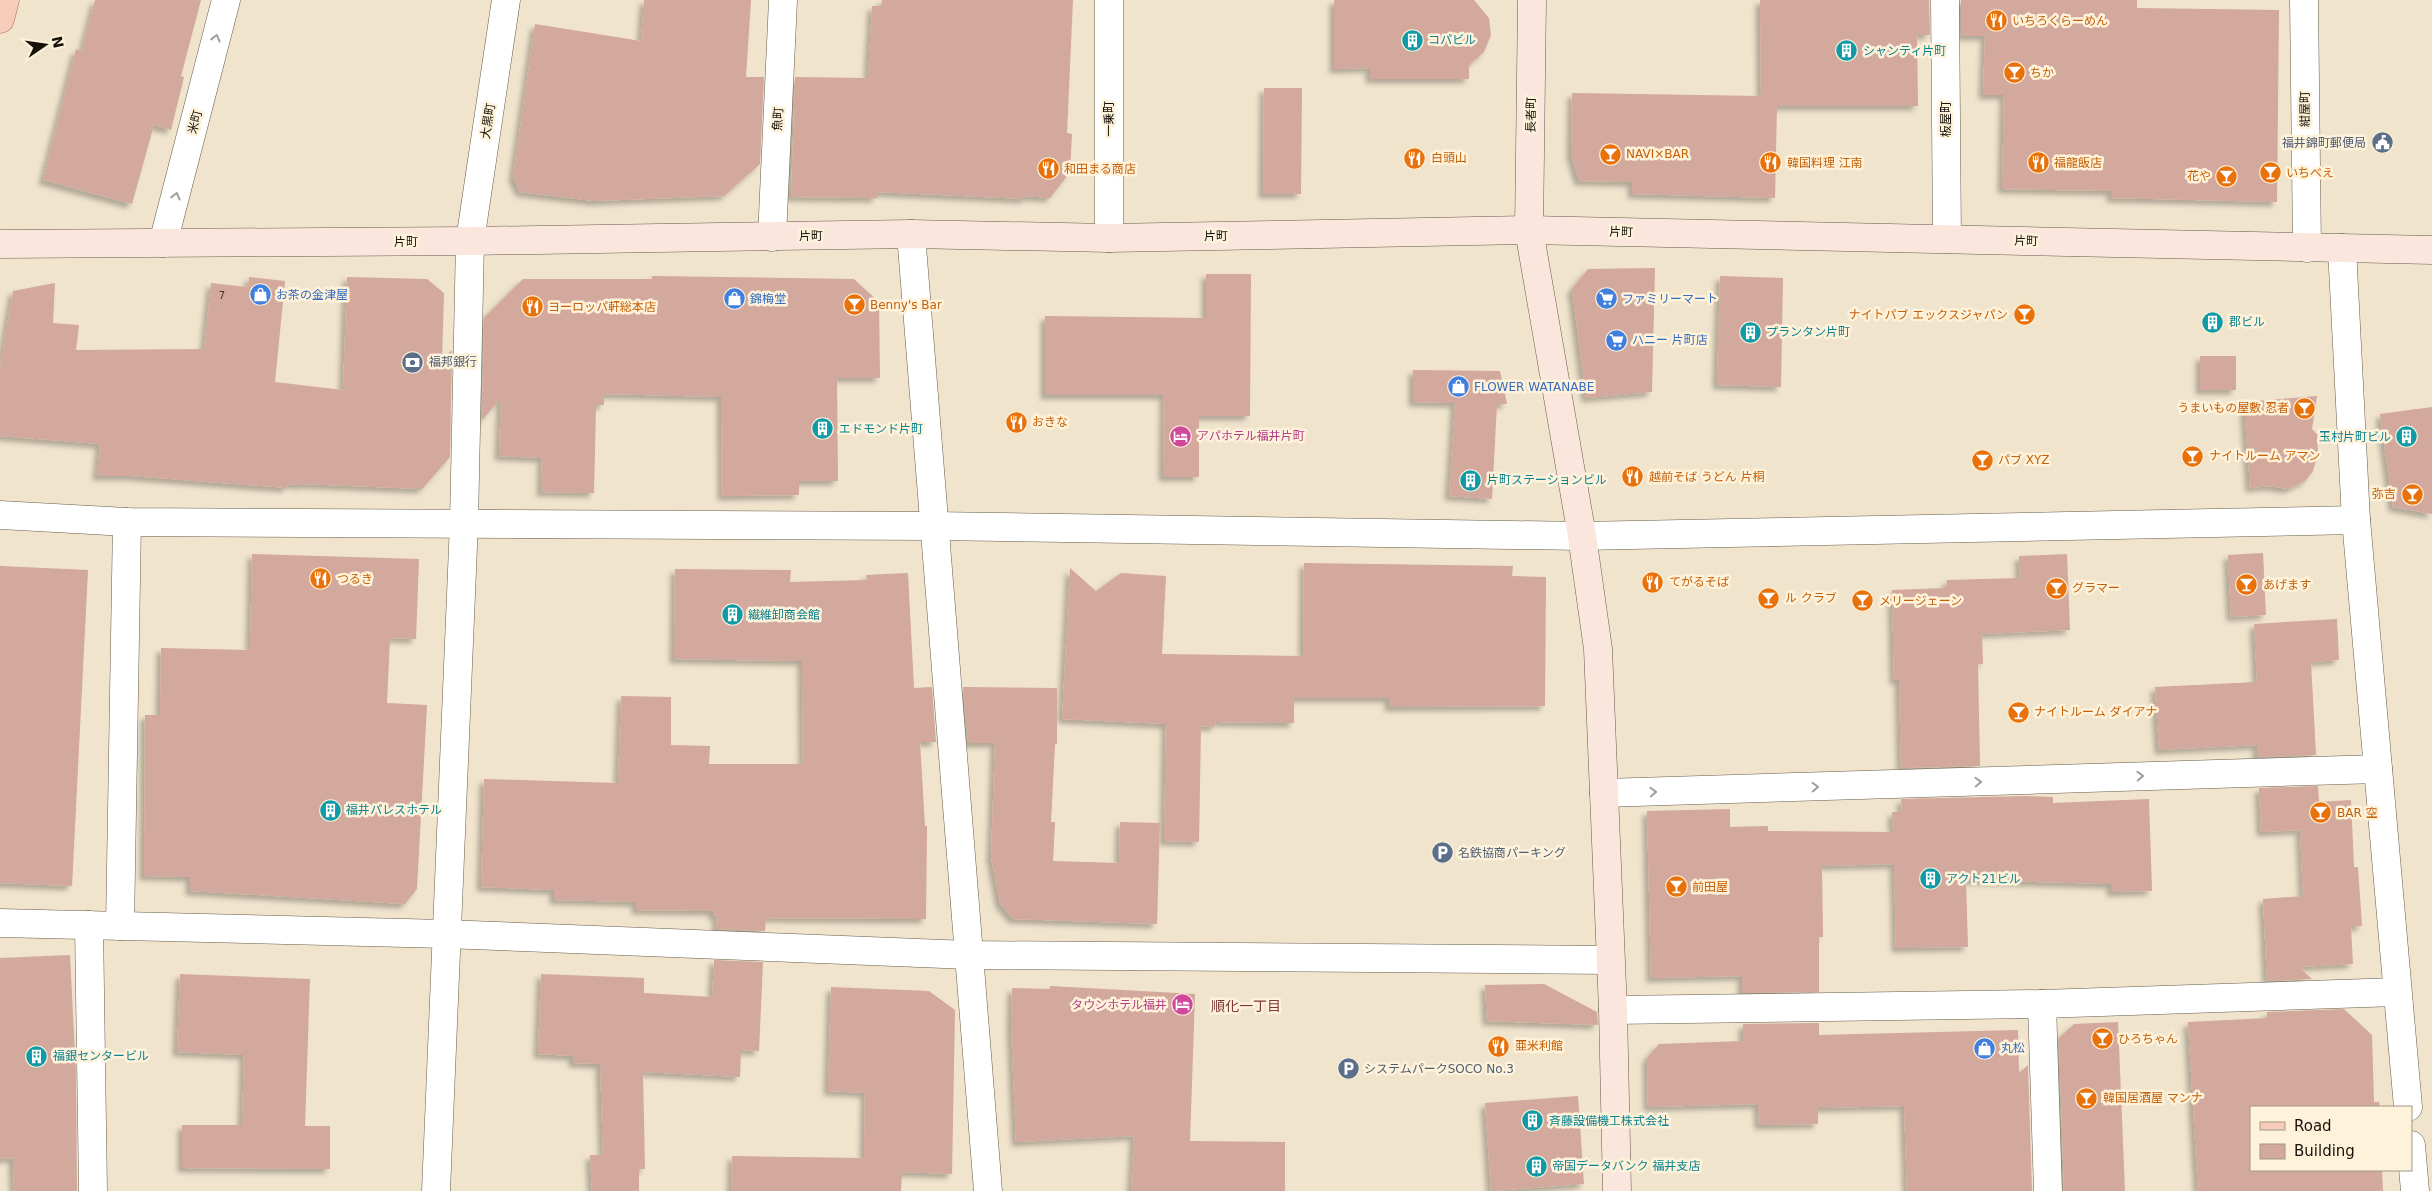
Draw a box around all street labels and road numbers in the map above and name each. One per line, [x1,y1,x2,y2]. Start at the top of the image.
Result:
street label: 紺屋町 [2298,91,2312,127]
street label: 長者町 [1524,97,1538,133]
street label: 一乗町 [1102,101,1116,137]
street label: 板屋町 [1939,101,1953,137]
street label: 大黒町 [478,102,498,140]
street label: 魚町 [770,107,786,131]
street label: 米町 [185,109,205,135]
street label: 片町 [1609,225,1633,239]
street label: 片町 [799,229,823,243]
street label: 片町 [1204,229,1228,243]
street label: 片町 [2014,234,2038,248]
street label: 片町 [394,235,418,249]

